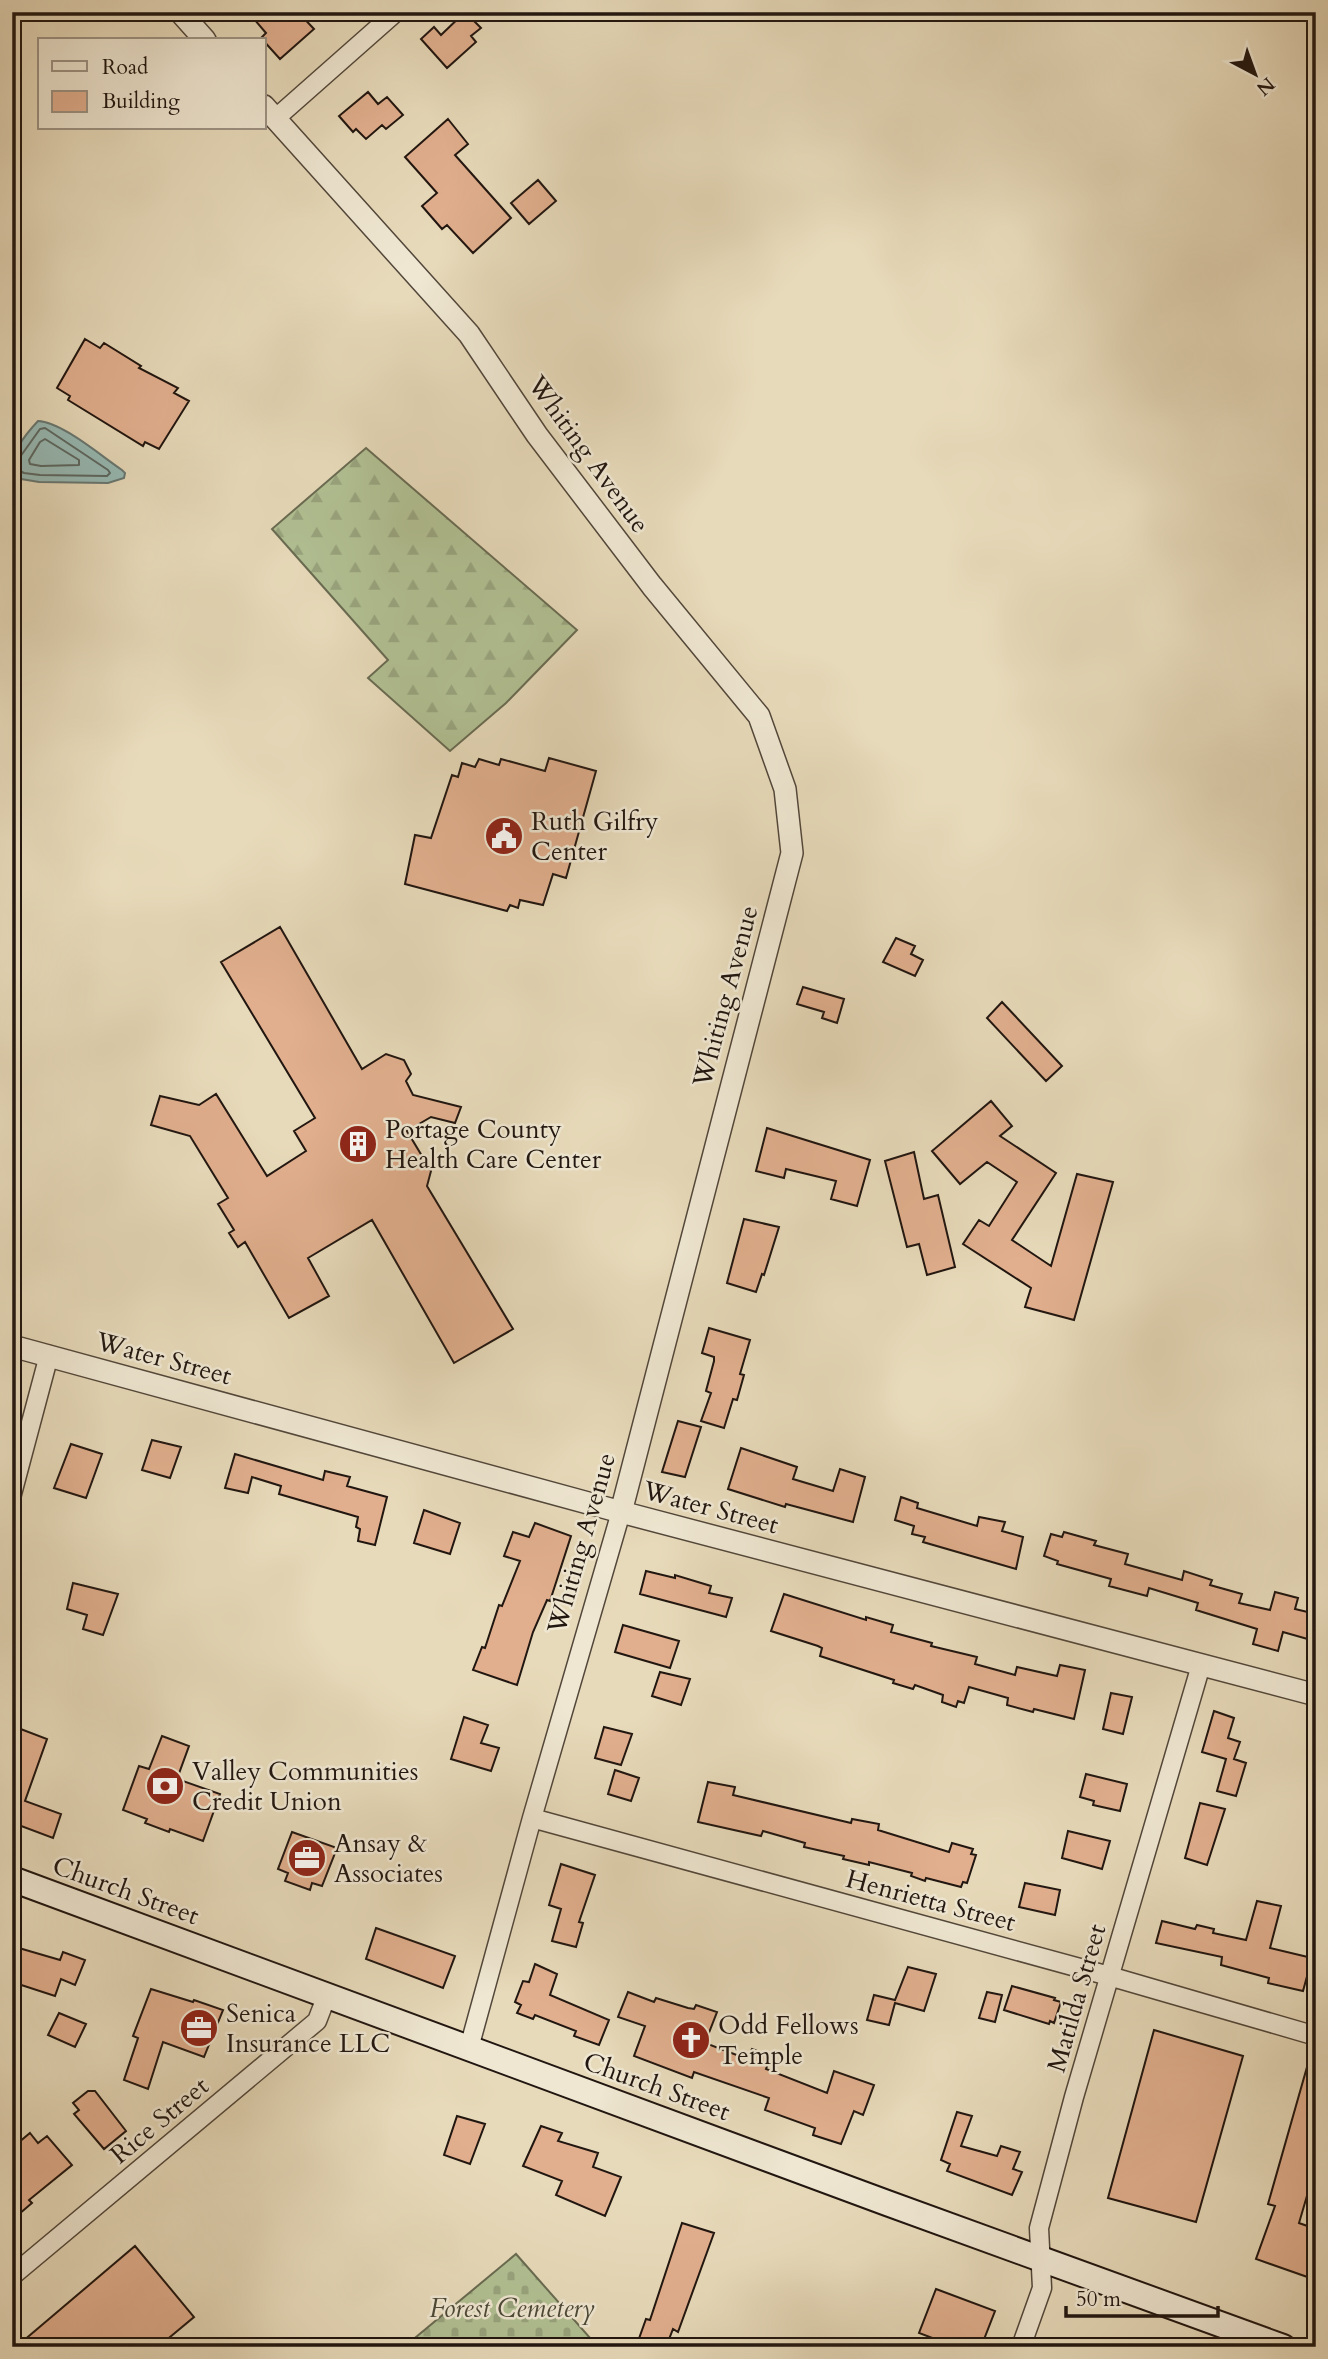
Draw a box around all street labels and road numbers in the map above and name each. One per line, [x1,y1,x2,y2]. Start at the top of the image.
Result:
street label: Whiting Avenue [519,368,658,540]
street label: Whiting Avenue [684,902,767,1092]
street label: Water Street [91,1323,236,1393]
street label: Whiting Avenue [539,1449,624,1639]
street label: Water Street [638,1472,783,1542]
street label: Church Street [48,1848,204,1933]
street label: Henrietta Street [842,1861,1019,1940]
street label: Matilda Street [1039,1920,1114,2076]
street label: Church Street [579,2044,735,2129]
street label: Rice Street [103,2069,216,2172]

